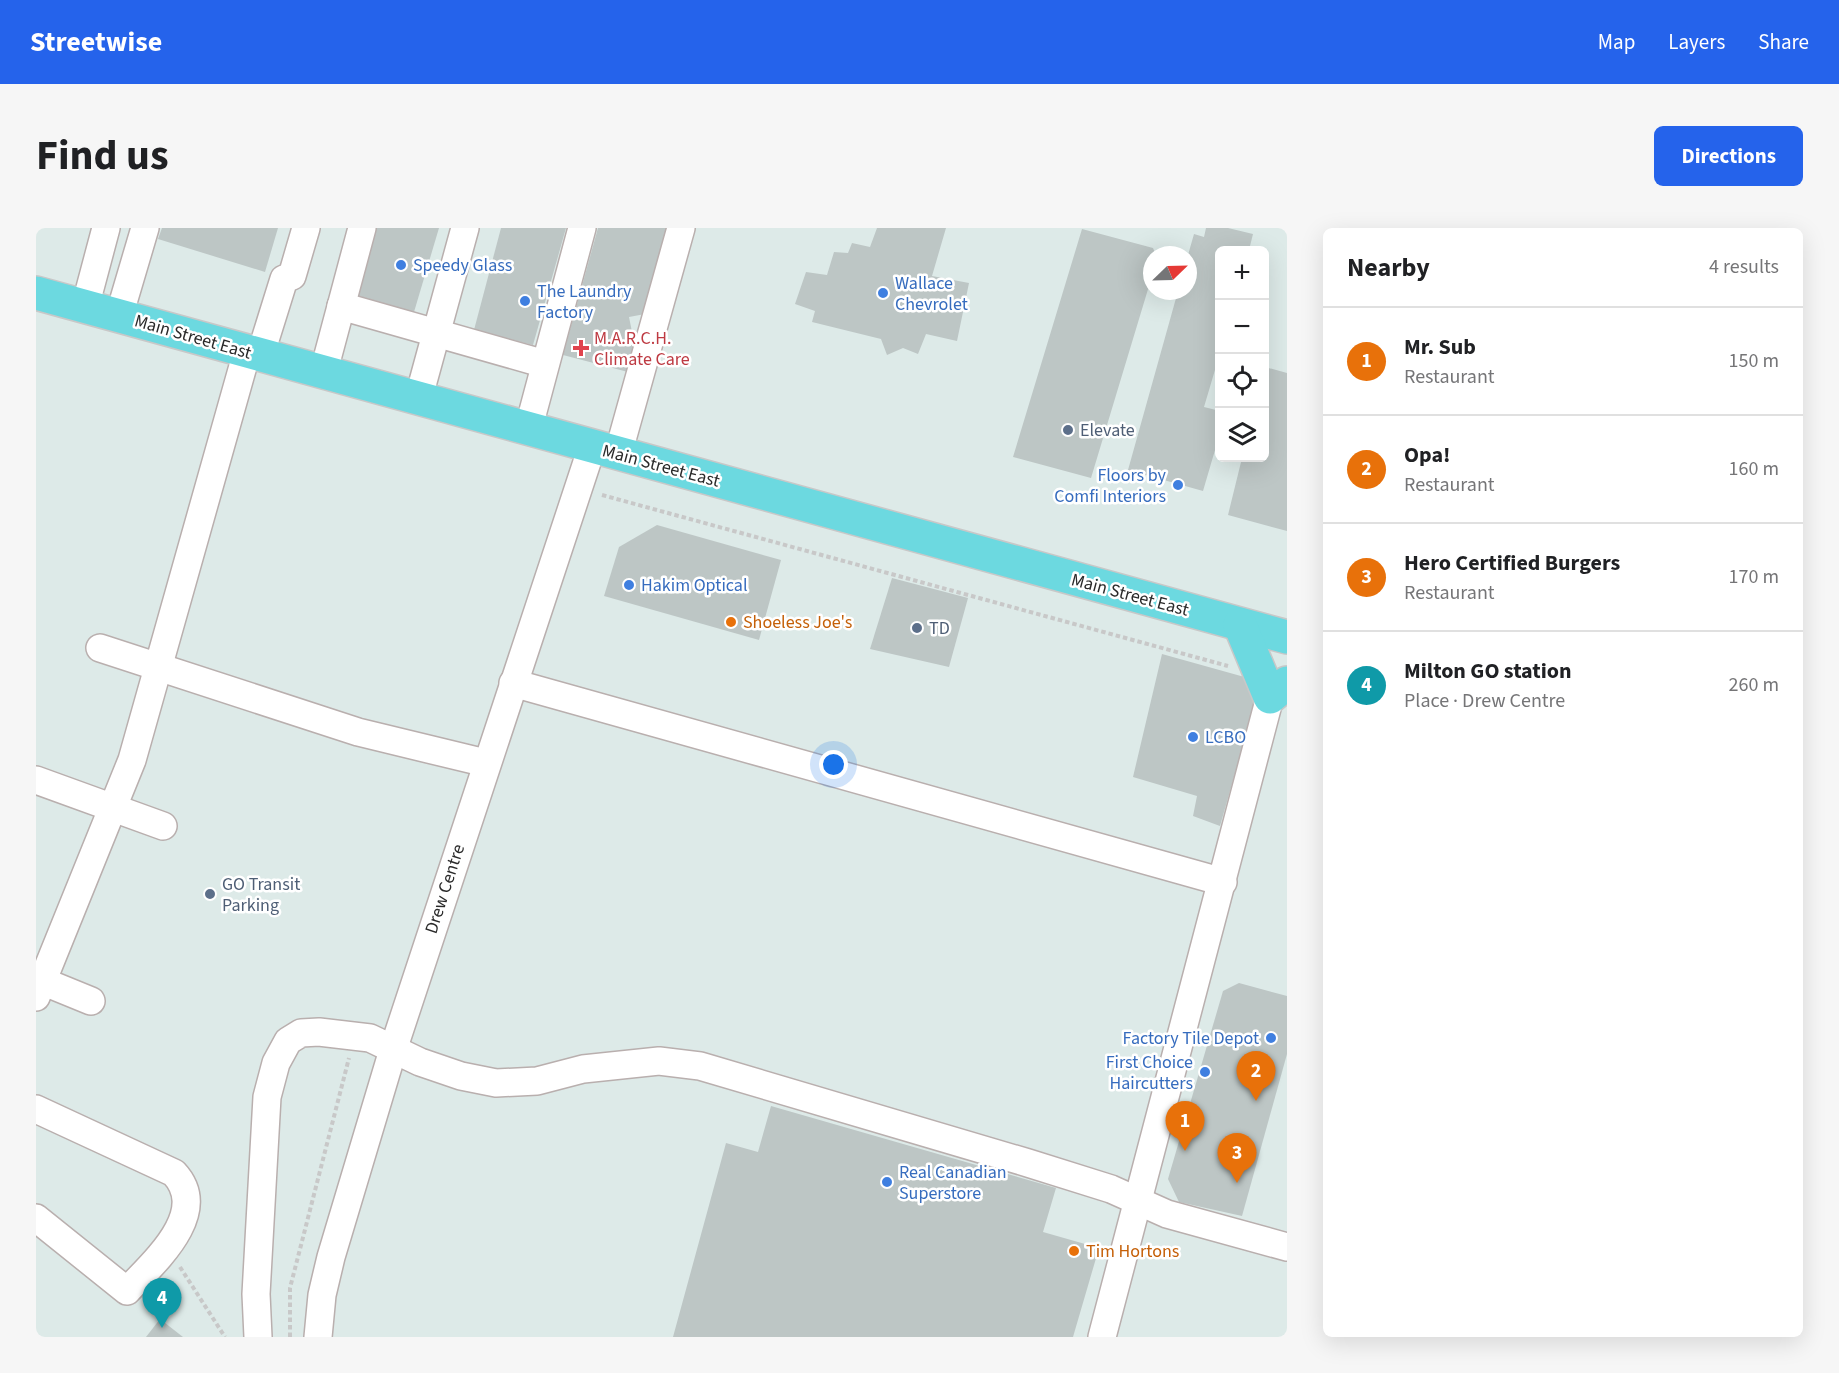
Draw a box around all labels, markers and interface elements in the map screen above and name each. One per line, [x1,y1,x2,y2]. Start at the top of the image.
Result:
text: Streetwise [30,22,162,62]
text: Map [1598,27,1635,57]
text: Layers [1668,27,1725,57]
text: Share [1758,27,1809,57]
text: Find us [36,126,169,186]
button: Directions [1654,126,1803,186]
north arrow [1143,246,1197,300]
map controls [1215,246,1269,462]
button: + [1215,246,1269,300]
text: Nearby [1347,249,1430,286]
place label: Speedy Glass [413,253,512,278]
text: 4 results [1709,253,1779,281]
marker: Speedy Glass [394,258,408,272]
place label: Wallace Chevrolet [895,271,968,317]
place label: The Laundry Factory [537,279,632,325]
marker: Wallace Chevrolet [876,286,890,300]
marker: The Laundry Factory [518,294,532,308]
button: − [1215,300,1269,354]
street label: Main Street East [132,308,254,366]
place label: M.A.R.C.H. Climate Care [594,326,690,372]
text: Mr. Sub [1404,331,1476,363]
marker: M.A.R.C.H. Climate Care [572,339,590,357]
text: 1 [1361,347,1372,375]
text: 150 m [1729,347,1779,375]
button: locate [1215,354,1269,408]
text: Restaurant [1404,363,1495,391]
button: layers [1215,408,1269,462]
place label: Elevate [1080,418,1135,443]
marker: Elevate [1061,423,1075,437]
street label: Main Street East [600,438,722,494]
text: Opa! [1404,439,1451,471]
text: 2 [1361,455,1372,483]
text: 160 m [1729,455,1779,483]
place label: Floors by Comfi Interiors [1054,463,1167,509]
text: Restaurant [1404,471,1495,499]
marker: Floors by Comfi Interiors [1171,478,1185,492]
text: Hero Certified Burgers [1404,547,1620,579]
text: 3 [1361,563,1372,591]
text: 170 m [1729,563,1779,591]
street label: Main Street East [1069,567,1191,623]
place label: Hakim Optical [641,573,748,598]
marker: Hakim Optical [622,578,636,592]
text: Restaurant [1404,579,1495,607]
place label: Shoeless Joe's [743,610,852,635]
marker: Shoeless Joe's [724,615,738,629]
place label: TD [929,616,950,641]
marker: TD [910,621,924,635]
text: Milton GO station [1404,655,1572,687]
text: 4 [1361,671,1372,699]
text: 260 m [1729,671,1779,699]
text: Place · Drew Centre [1404,687,1565,715]
place label: LCBO [1205,725,1246,750]
marker: LCBO [1186,730,1200,744]
your location [819,750,848,779]
street label: Drew Centre [419,841,471,937]
place label: GO Transit Parking [222,872,300,918]
marker: GO Transit Parking [203,887,217,901]
place label: Factory Tile Depot [1123,1026,1259,1051]
marker: Factory Tile Depot [1264,1031,1278,1045]
place label: First Choice Haircutters [1106,1050,1193,1096]
pin: 2 [1236,1052,1276,1101]
marker: First Choice Haircutters [1198,1065,1212,1079]
pin: 1 [1166,1102,1204,1151]
pin: 3 [1218,1134,1256,1183]
place label: Real Canadian Superstore [899,1160,1007,1206]
marker: Real Canadian Superstore [880,1175,894,1189]
place label: Tim Hortons [1086,1239,1179,1264]
marker: Tim Hortons [1067,1244,1081,1258]
pin: 4 [142,1278,182,1328]

